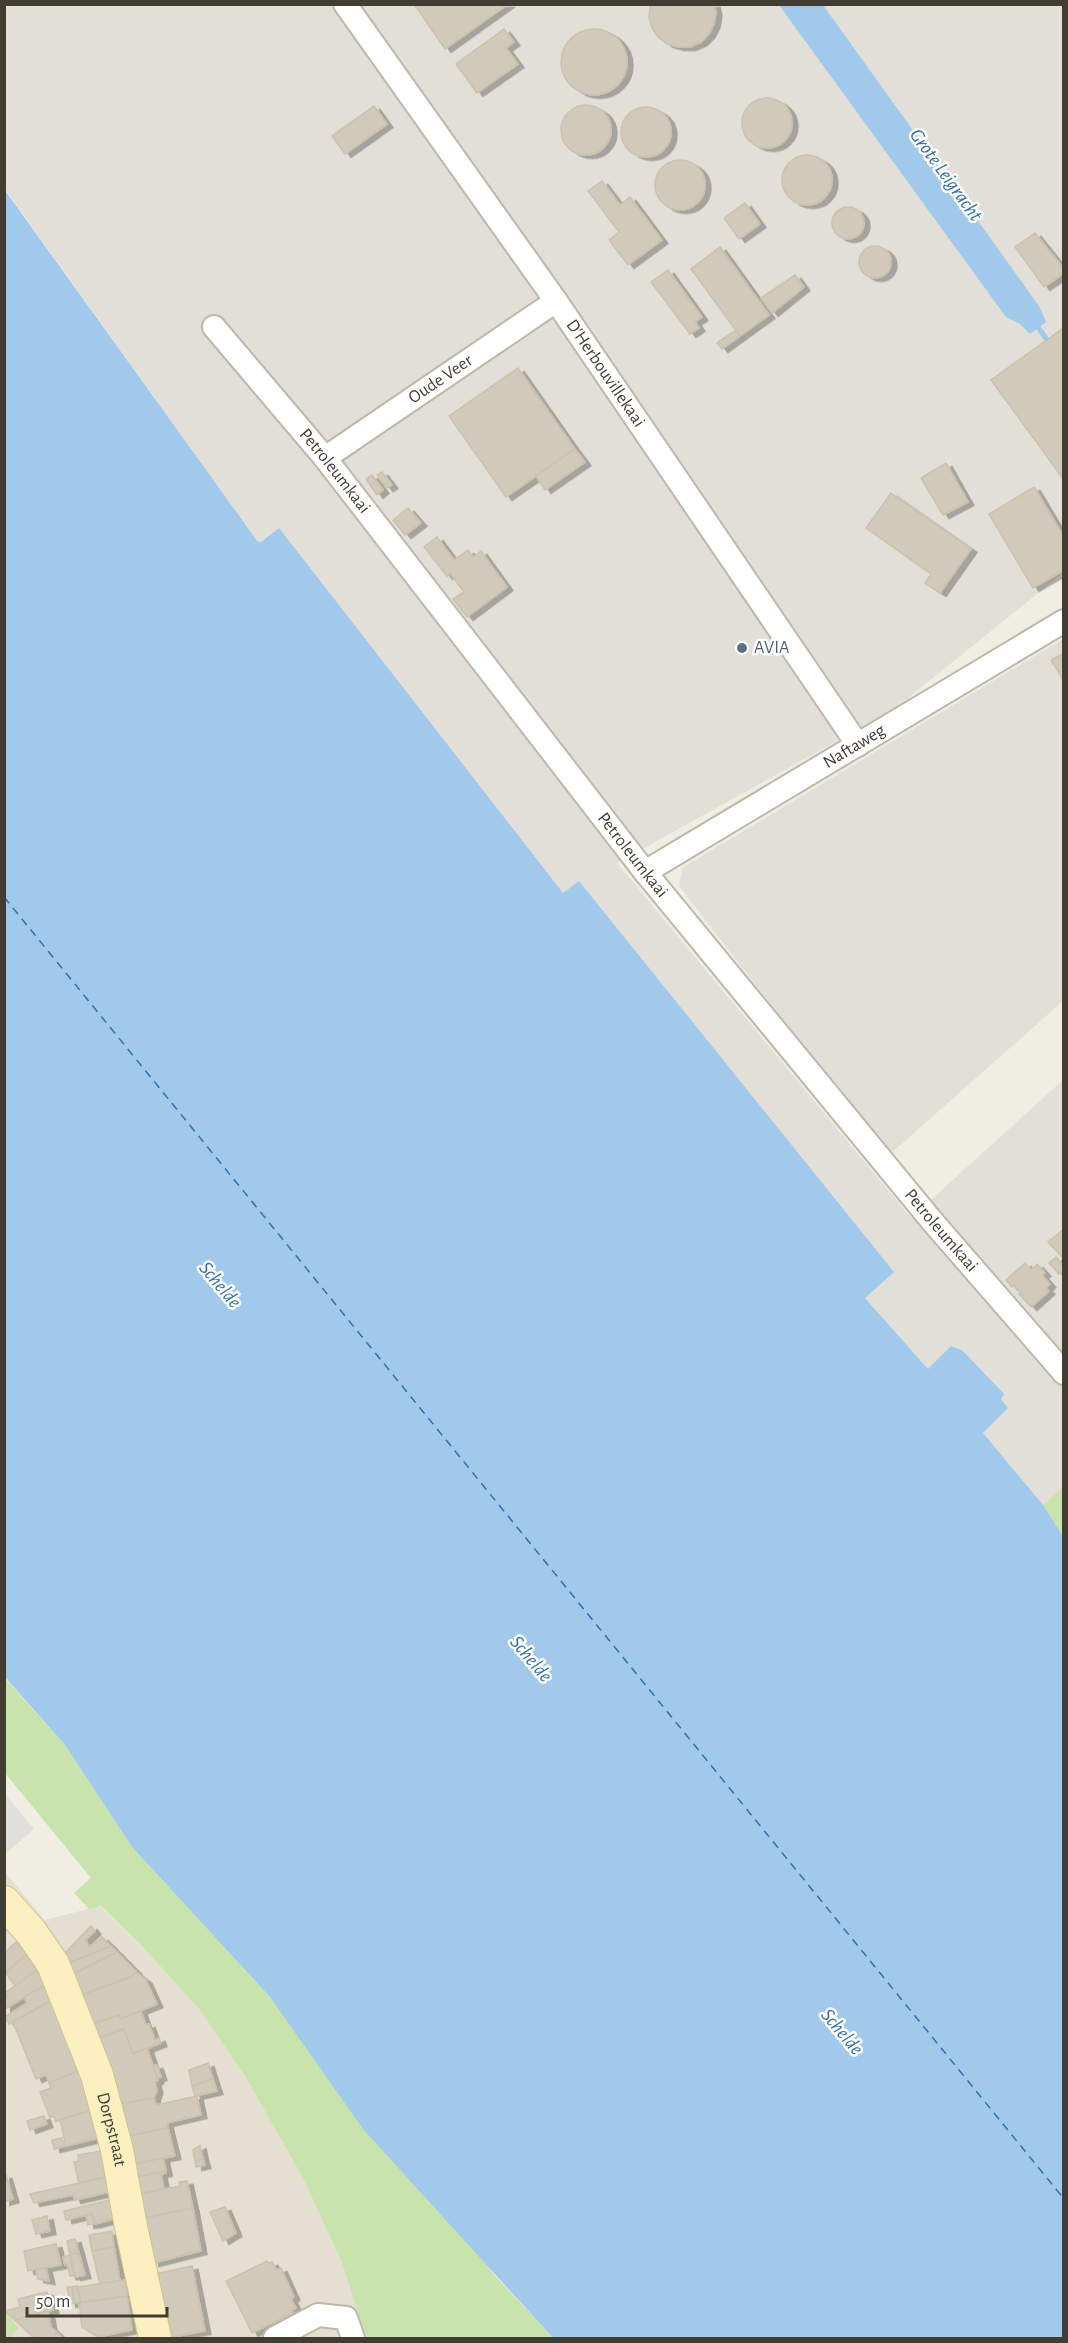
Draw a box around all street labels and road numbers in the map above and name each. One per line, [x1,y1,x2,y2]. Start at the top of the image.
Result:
street label: D'Herbouvillekaai [563,316,648,431]
street label: Oude Veer [406,351,476,407]
street label: Petroleumkaai [296,426,373,517]
street label: Naftaweg [820,721,888,772]
street label: Petroleumkaai [594,809,671,901]
street label: Petroleumkaai [901,1186,981,1276]
street label: Dorpstraat [93,2091,129,2168]

